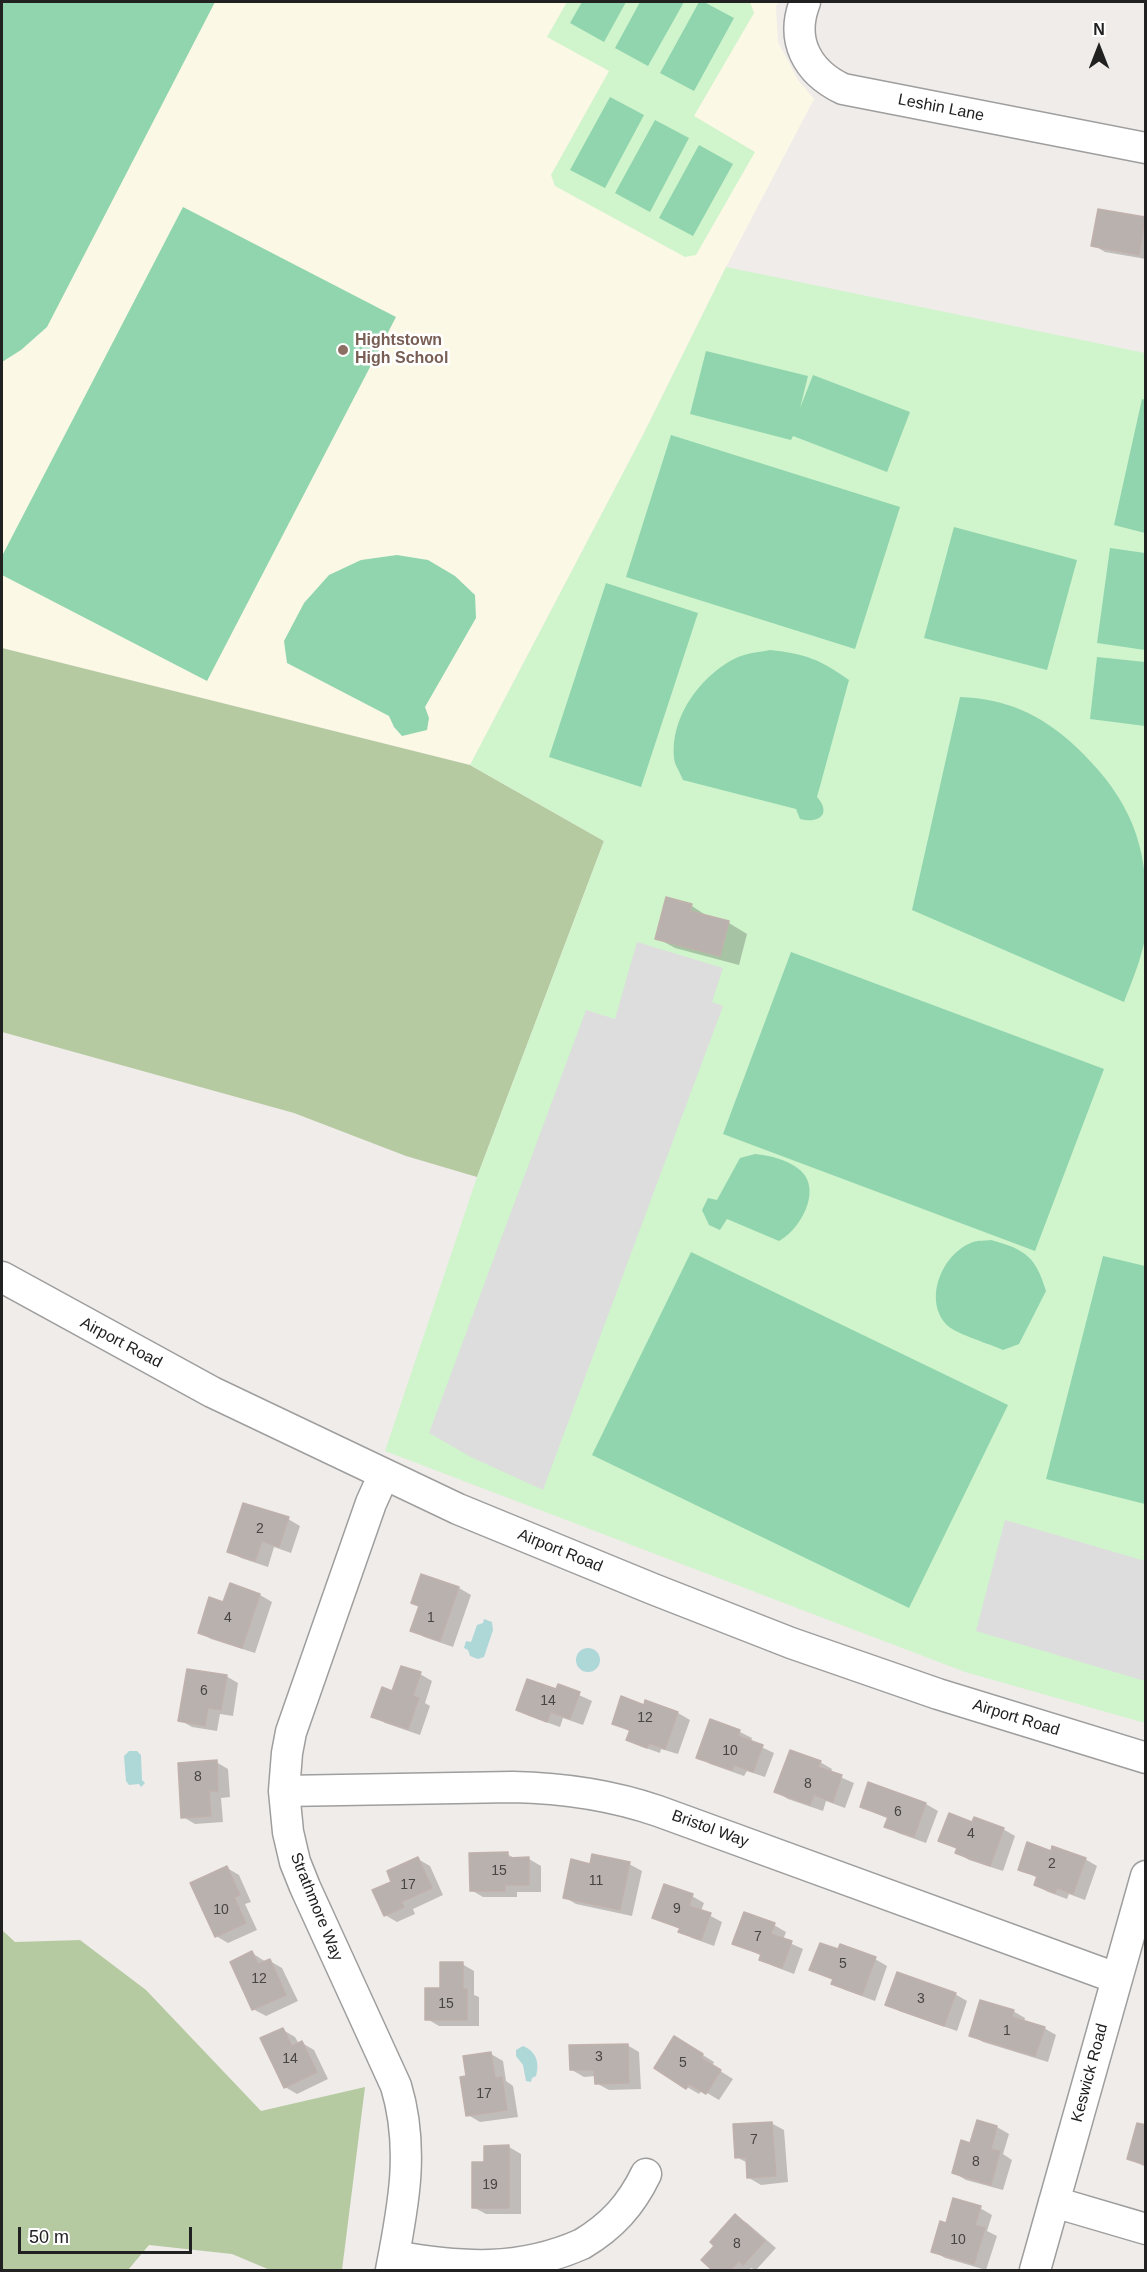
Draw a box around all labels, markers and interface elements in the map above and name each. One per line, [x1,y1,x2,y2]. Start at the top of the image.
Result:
north arrow [1069,18,1129,78]
text: N [1093,21,1105,38]
street label: Leshin Lane [896,90,986,126]
place label: Hightstown High School [355,331,448,369]
marker: Hightstown High School [336,343,350,357]
street label: Airport Road [77,1313,165,1373]
house number: 2 [256,1521,264,1537]
street label: Airport Road [515,1525,605,1577]
house number: 4 [224,1610,232,1626]
house number: 1 [427,1610,435,1626]
house number: 6 [200,1683,208,1699]
house number: 14 [540,1693,556,1709]
street label: Airport Road [970,1696,1062,1740]
house number: 12 [637,1710,653,1726]
house number: 10 [722,1743,738,1759]
house number: 8 [194,1769,202,1785]
house number: 8 [804,1776,812,1792]
house number: 6 [894,1804,902,1820]
street label: Bristol Way [669,1806,751,1852]
house number: 4 [967,1826,975,1842]
street label: Strathmore Way [286,1850,346,1964]
house number: 2 [1048,1856,1056,1872]
house number: 15 [491,1863,507,1879]
house number: 11 [589,1873,603,1889]
house number: 17 [400,1877,416,1893]
house number: 9 [673,1901,681,1917]
house number: 10 [213,1902,229,1918]
house number: 7 [754,1929,762,1945]
house number: 5 [839,1956,847,1972]
house number: 12 [251,1971,267,1987]
house number: 3 [917,1991,925,2007]
house number: 15 [438,1996,454,2012]
street label: Keswick Road [1068,2022,1112,2124]
house number: 1 [1003,2023,1011,2039]
house number: 3 [595,2049,603,2065]
house number: 14 [282,2051,298,2067]
house number: 5 [679,2055,687,2071]
house number: 17 [476,2086,492,2102]
house number: 7 [750,2132,758,2148]
house number: 8 [972,2154,980,2170]
house number: 19 [482,2177,498,2193]
scale bar [21,2215,195,2253]
text: 50 m [29,2227,69,2247]
house number: 10 [950,2232,966,2248]
house number: 8 [733,2236,741,2252]

